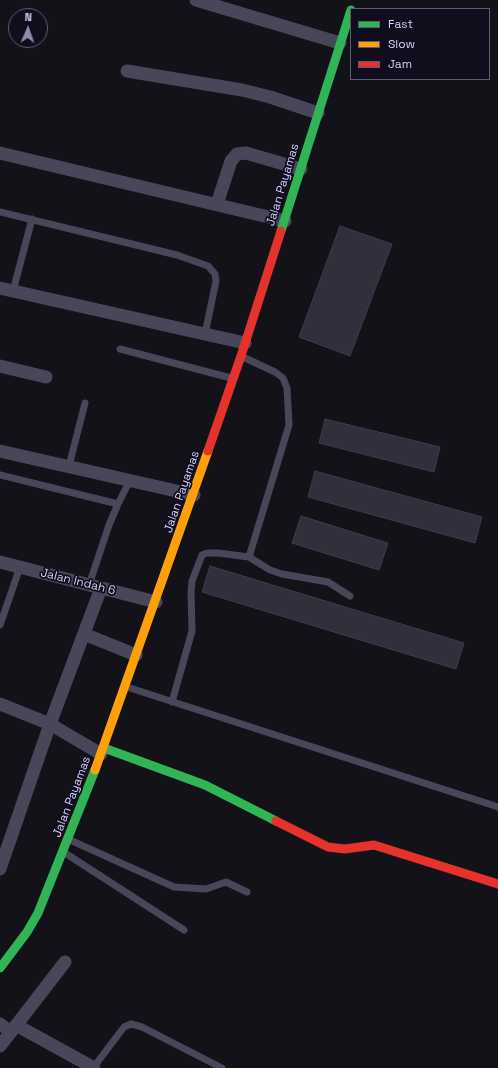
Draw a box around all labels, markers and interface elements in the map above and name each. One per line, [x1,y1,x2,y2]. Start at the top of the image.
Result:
north arrow [8,8,48,48]
legend [350,8,490,80]
text: N [24,10,32,24]
text: Fast [388,16,413,32]
text: Slow [388,36,415,52]
text: Jam [388,56,412,72]
street label: Jalan Payamas [264,142,302,228]
street label: Jalan Payamas [161,449,203,535]
street label: Jalan Indah 6 [39,566,117,598]
street label: Jalan Payamas [50,754,94,840]

